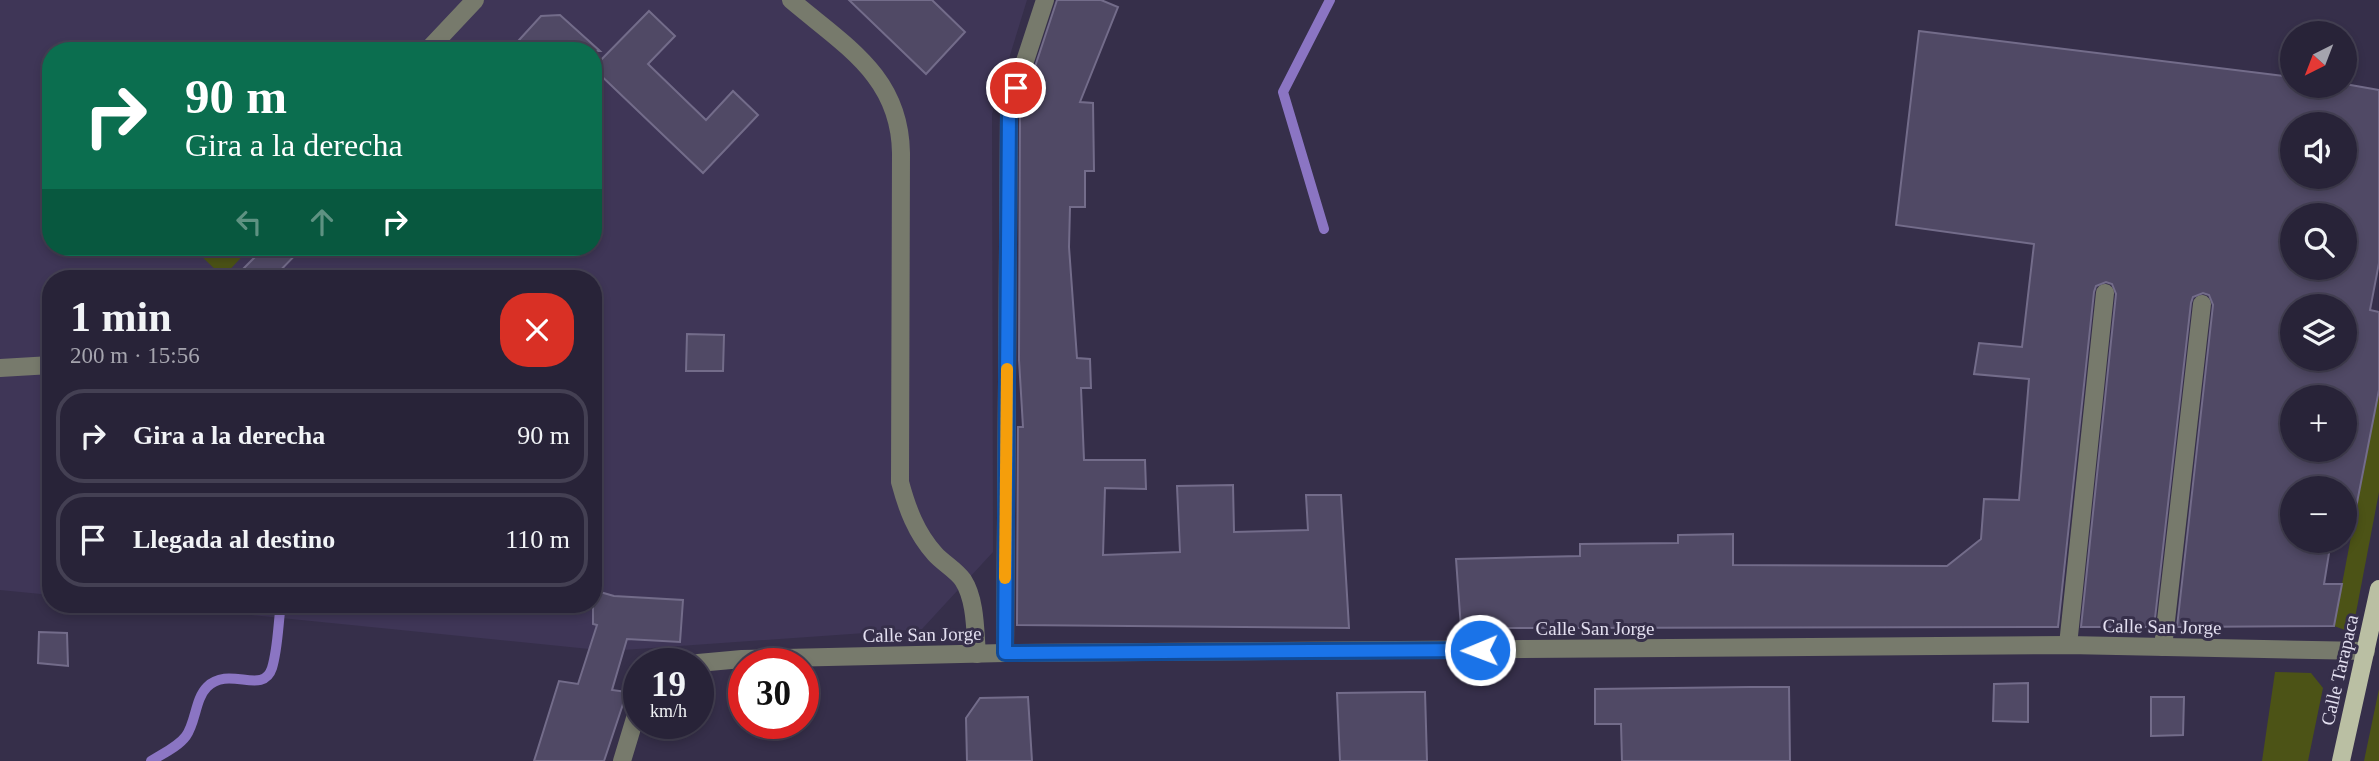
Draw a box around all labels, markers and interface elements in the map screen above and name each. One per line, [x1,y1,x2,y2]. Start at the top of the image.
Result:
north arrow [2280,21,2357,98]
map controls [2280,21,2357,553]
pin [986,58,1046,118]
text: 90 m [185,69,287,124]
icon: arrive [997,69,1035,107]
icon: right [70,70,161,161]
button: sound [2280,112,2357,189]
text: Gira a la derecha [185,127,403,163]
icon: left [230,203,268,241]
icon: ahead [303,203,341,241]
icon: right [376,203,414,241]
button: search [2280,203,2357,280]
button: close [500,293,574,367]
text: 1 min [70,294,172,340]
button: layers [2280,294,2357,371]
text: 200 m · 15:56 [70,343,200,368]
button: + [2280,385,2357,462]
icon: right [74,417,112,455]
text: Gira a la derecha [133,421,325,450]
text: 90 m [517,421,570,450]
button: − [2280,476,2357,553]
icon: arrive [74,521,112,559]
text: Llegada al destino [133,525,335,554]
text: 110 m [505,525,570,554]
street label: Calle Tarapaca [2317,612,2363,727]
position arrow [1443,613,1517,687]
street label: Calle San Jorge [2102,615,2222,638]
street label: Calle San Jorge [1536,618,1654,639]
street label: Calle San Jorge [862,623,982,646]
speed limit sign: 30 [728,648,819,739]
text: 19 [651,665,686,704]
text: km/h [650,701,687,721]

